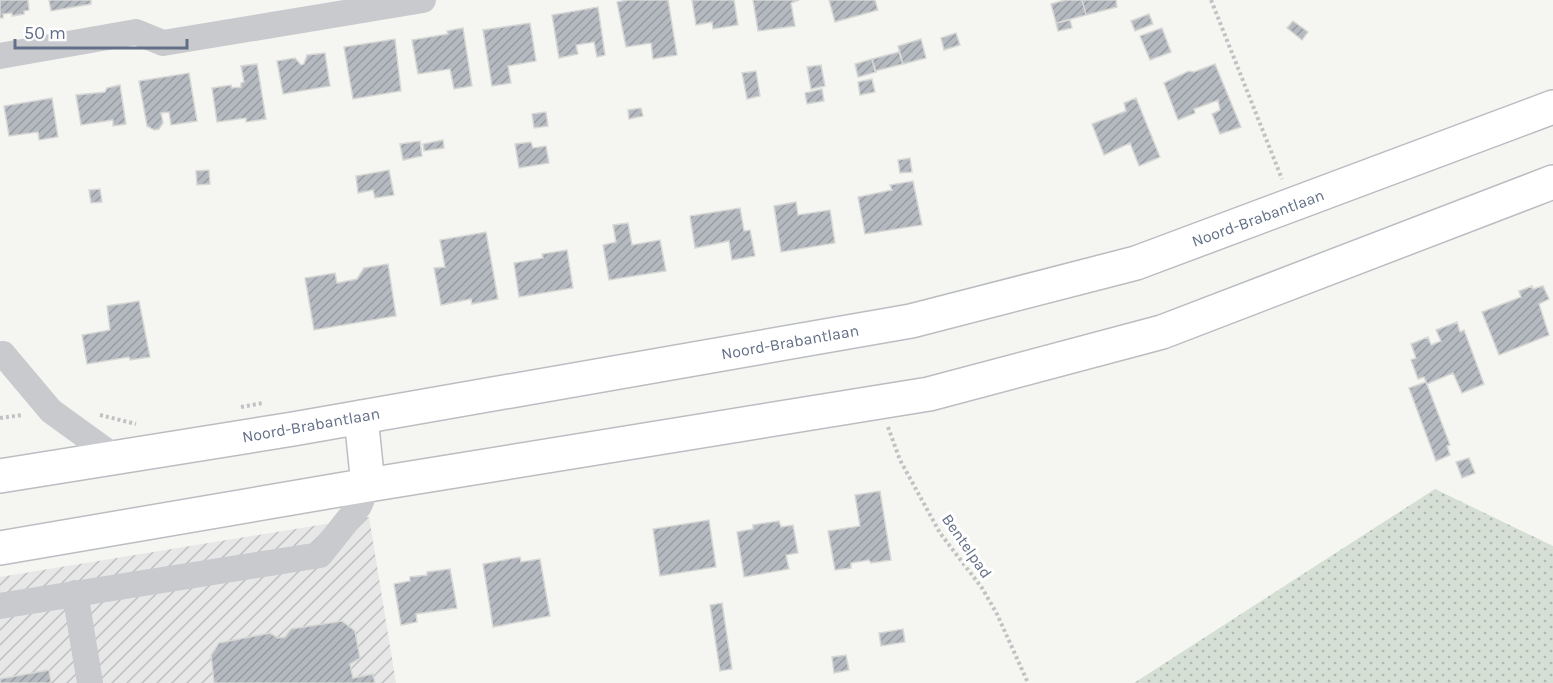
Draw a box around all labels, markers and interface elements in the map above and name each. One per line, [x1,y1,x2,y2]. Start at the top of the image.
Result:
scale bar [15,12,188,50]
text: 50 m [24,22,66,44]
street label: Noord-Brabantlaan [1189,185,1327,251]
street label: Noord-Brabantlaan [720,321,860,363]
street label: Noord-Brabantlaan [241,404,381,446]
street label: Bentelpad [938,510,996,582]

